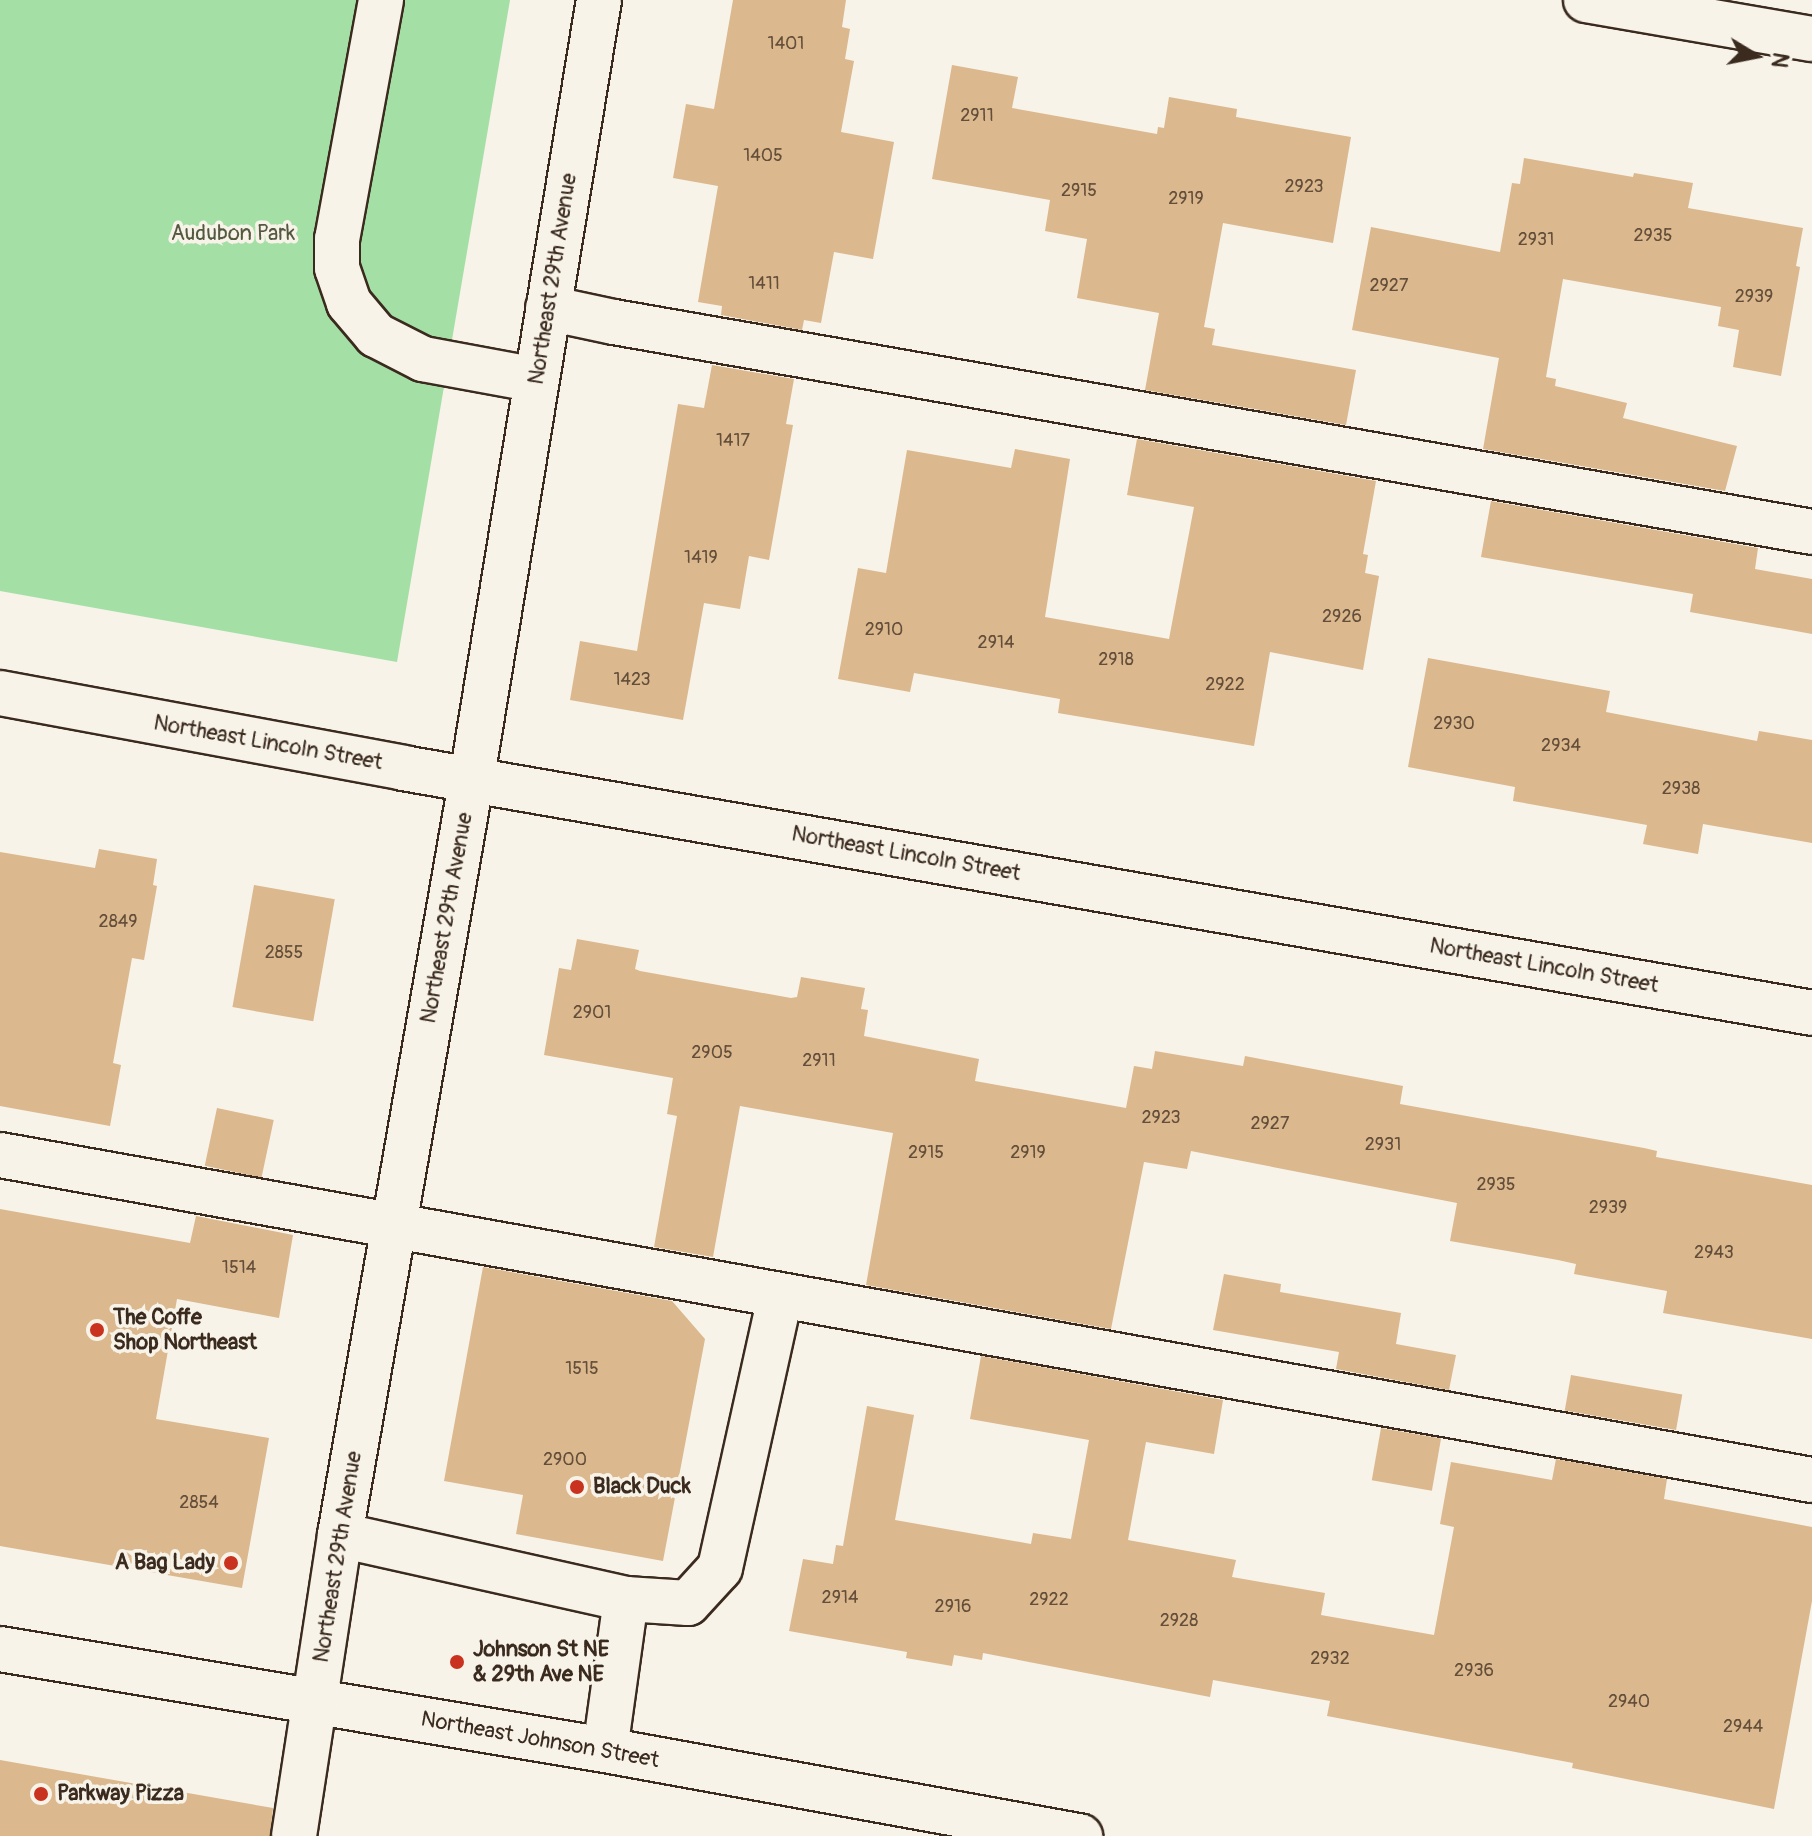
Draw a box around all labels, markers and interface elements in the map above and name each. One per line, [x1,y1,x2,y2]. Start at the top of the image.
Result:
north arrow [1716,16,1796,96]
house number: 1401 [768,33,804,55]
text: N [1765,50,1795,70]
house number: 2911 [960,105,994,127]
house number: 1405 [743,145,783,167]
street label: Northeast 29th Avenue [523,172,583,386]
house number: 2923 [1285,176,1323,198]
house number: 2915 [1061,180,1097,202]
house number: 2919 [1168,188,1204,210]
park label: Audubon Park [171,221,295,247]
house number: 2935 [1633,225,1673,247]
house number: 2931 [1518,229,1554,251]
house number: 1411 [748,273,780,295]
house number: 2927 [1370,275,1408,297]
house number: 2939 [1735,286,1773,308]
house number: 1417 [716,430,750,452]
house number: 1419 [684,547,718,569]
house number: 2926 [1322,606,1362,628]
house number: 2910 [865,619,903,641]
house number: 2914 [978,632,1014,654]
house number: 2918 [1098,649,1134,671]
house number: 1423 [613,669,651,691]
house number: 2922 [1205,674,1245,696]
street label: Northeast Lincoln Street [151,710,385,776]
house number: 2930 [1433,713,1475,735]
house number: 2934 [1541,735,1581,757]
house number: 2938 [1662,778,1700,800]
street label: Northeast 29th Avenue [415,811,479,1025]
street label: Northeast Lincoln Street [789,821,1023,887]
house number: 2849 [99,911,137,933]
street label: Northeast Lincoln Street [1427,933,1661,999]
house number: 2855 [265,942,303,964]
house number: 2901 [573,1002,611,1024]
house number: 2905 [691,1042,733,1064]
house number: 2911 [802,1050,836,1072]
house number: 2923 [1142,1107,1180,1129]
house number: 2927 [1251,1113,1289,1135]
house number: 2931 [1365,1134,1401,1156]
house number: 2915 [908,1142,944,1164]
house number: 2919 [1010,1142,1046,1164]
house number: 2935 [1476,1174,1516,1196]
house number: 2939 [1589,1197,1627,1219]
house number: 2943 [1694,1242,1734,1264]
house number: 1514 [222,1257,256,1279]
place label: The Coffe Shop Northeast [113,1304,257,1356]
marker: The Coffe Shop Northeast [88,1321,106,1339]
house number: 1515 [565,1358,599,1380]
house number: 2900 [543,1449,587,1471]
street label: Northeast 29th Avenue [308,1450,368,1664]
place label: Black Duck [593,1474,691,1500]
marker: Black Duck [568,1478,586,1496]
house number: 2854 [179,1492,219,1514]
place label: A Bag Lady [115,1550,215,1576]
marker: A Bag Lady [222,1554,240,1572]
house number: 2914 [822,1587,858,1609]
house number: 2922 [1029,1589,1069,1611]
house number: 2916 [935,1596,971,1618]
house number: 2928 [1160,1610,1198,1632]
place label: Johnson St NE & 29th Ave NE [473,1636,609,1688]
house number: 2932 [1310,1648,1350,1670]
marker: Johnson St NE & 29th Ave NE [448,1653,466,1671]
house number: 2936 [1454,1660,1494,1682]
house number: 2940 [1608,1691,1650,1713]
street label: Northeast Johnson Street [419,1706,661,1774]
house number: 2944 [1723,1716,1763,1738]
place label: Parkway Pizza [57,1781,184,1807]
marker: Parkway Pizza [32,1785,50,1803]

